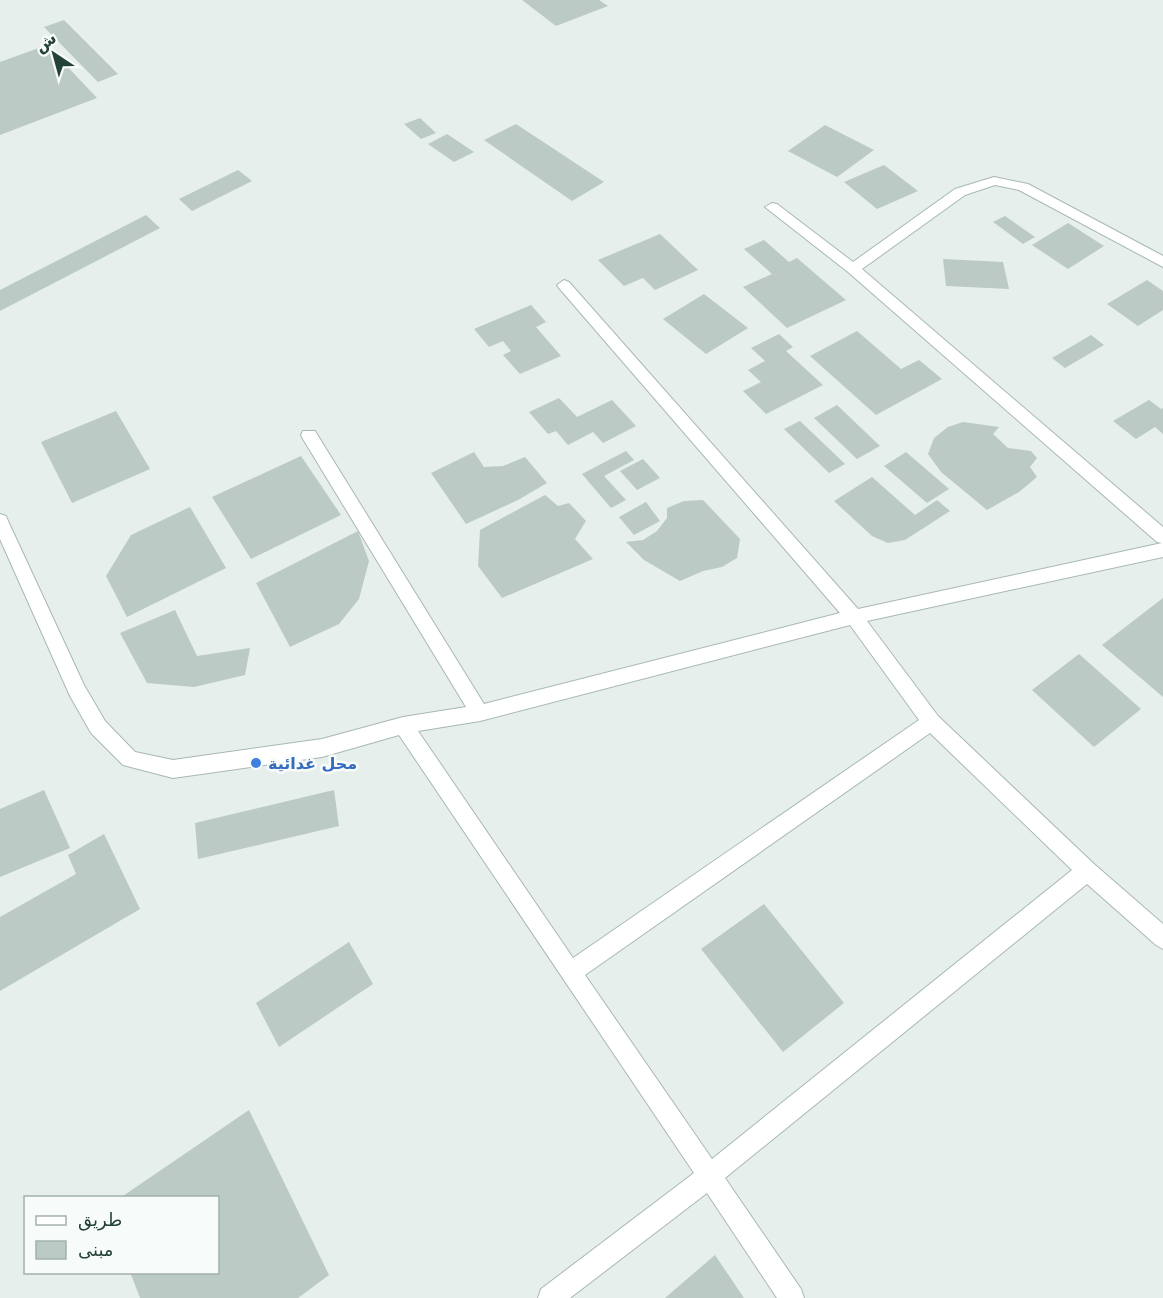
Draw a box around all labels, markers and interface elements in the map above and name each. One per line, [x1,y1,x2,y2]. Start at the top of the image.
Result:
north arrow [24,24,84,84]
text: ش [31,28,60,56]
place label: محل غدائية [268,754,357,773]
marker: محل غدائية [249,756,263,770]
legend [24,1196,219,1274]
text: طريق [78,1209,122,1231]
text: مبنى [78,1239,114,1260]

